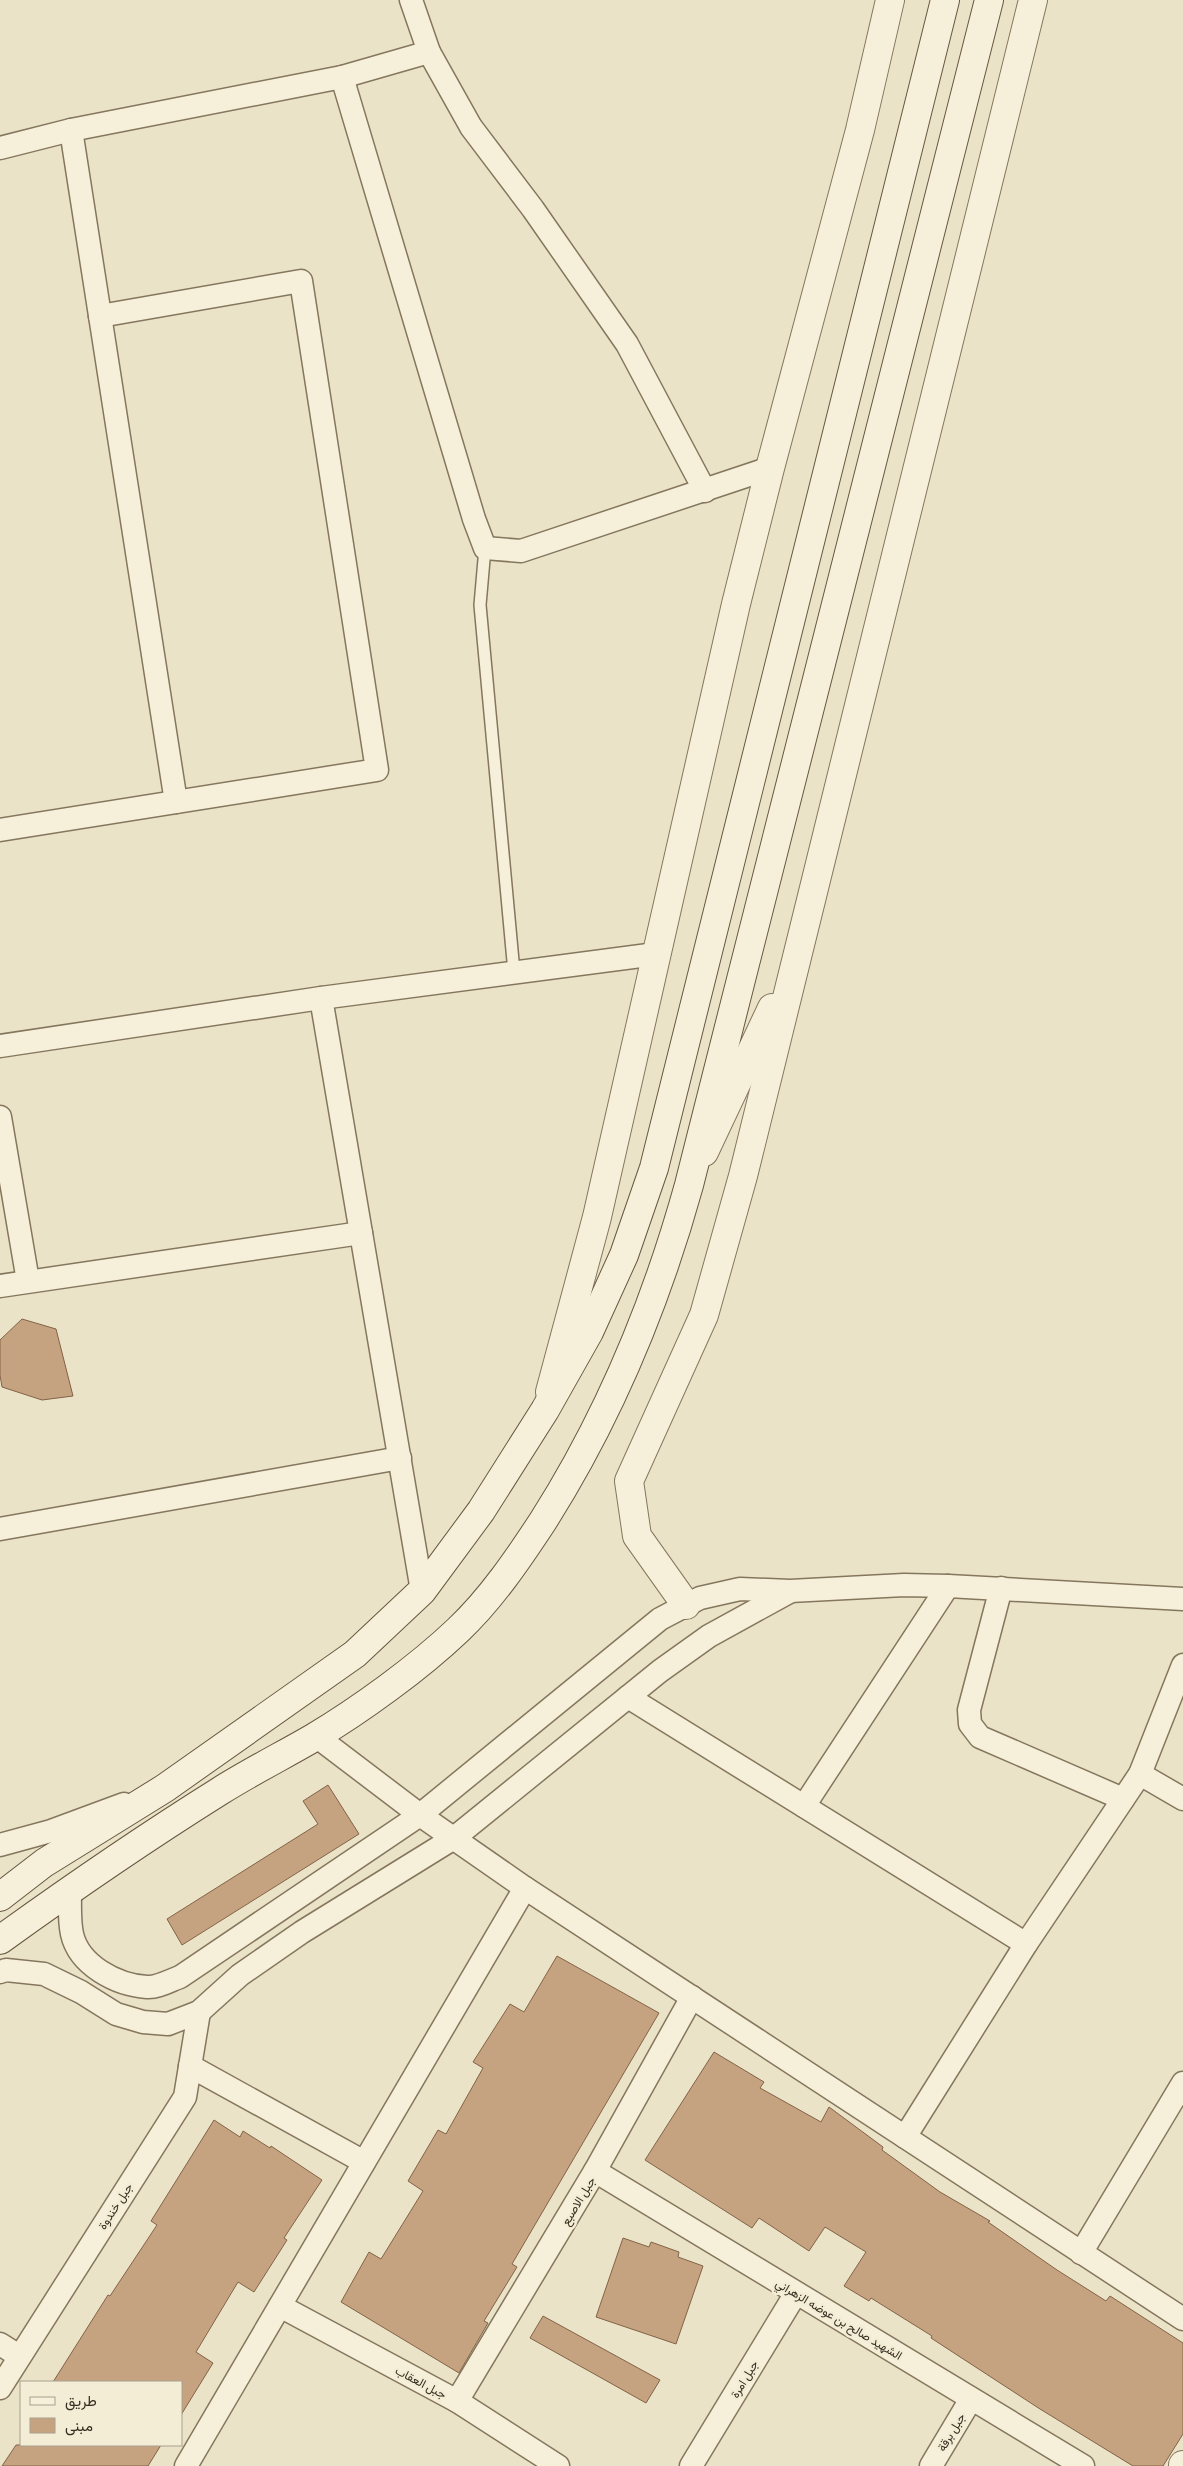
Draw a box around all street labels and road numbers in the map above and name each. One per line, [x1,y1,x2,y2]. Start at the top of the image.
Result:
street label: جبل الاصبع [558,2174,600,2229]
street label: جبل خندوة [94,2180,136,2233]
street label: الشهيد صالح بن عوضه الزهراني [771,2275,905,2365]
street label: جبل امرة [727,2357,762,2401]
street label: جبل العقاب [392,2362,449,2403]
street label: جبل برقة [934,2410,969,2454]

